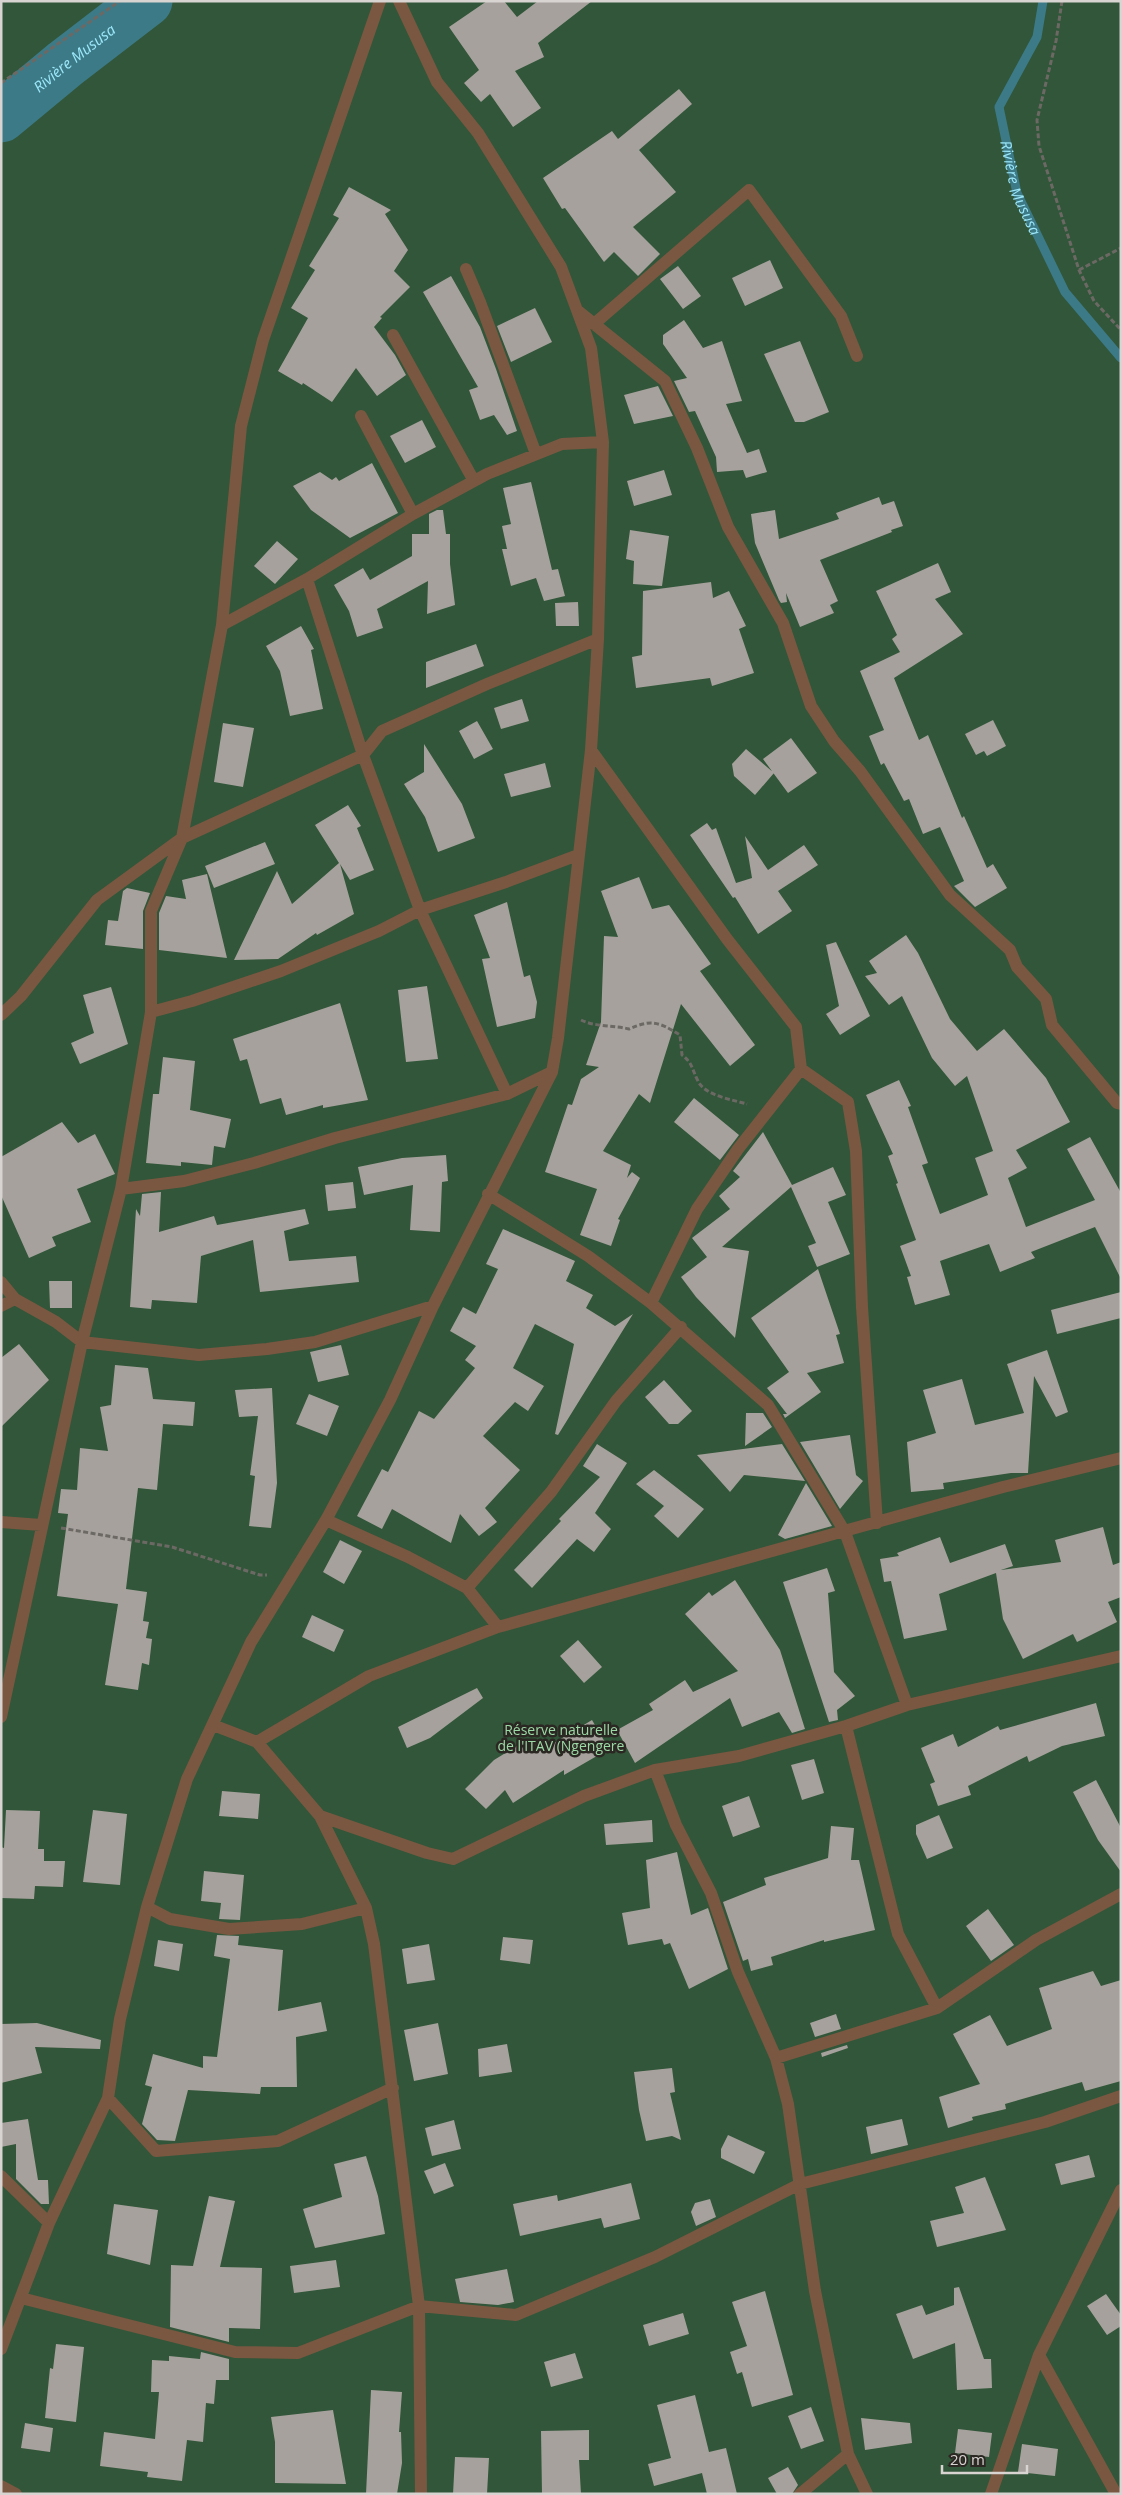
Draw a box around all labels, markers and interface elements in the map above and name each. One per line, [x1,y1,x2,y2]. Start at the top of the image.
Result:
water label: Rivière Mususa [29,19,119,96]
water label: Rivière Mususa [996,138,1046,239]
park label: Réserve naturelle de l'ITAV (Ngengere [498,1720,625,1755]
scale bar [942,2442,1027,2474]
text: 20 m [950,2449,985,2469]

